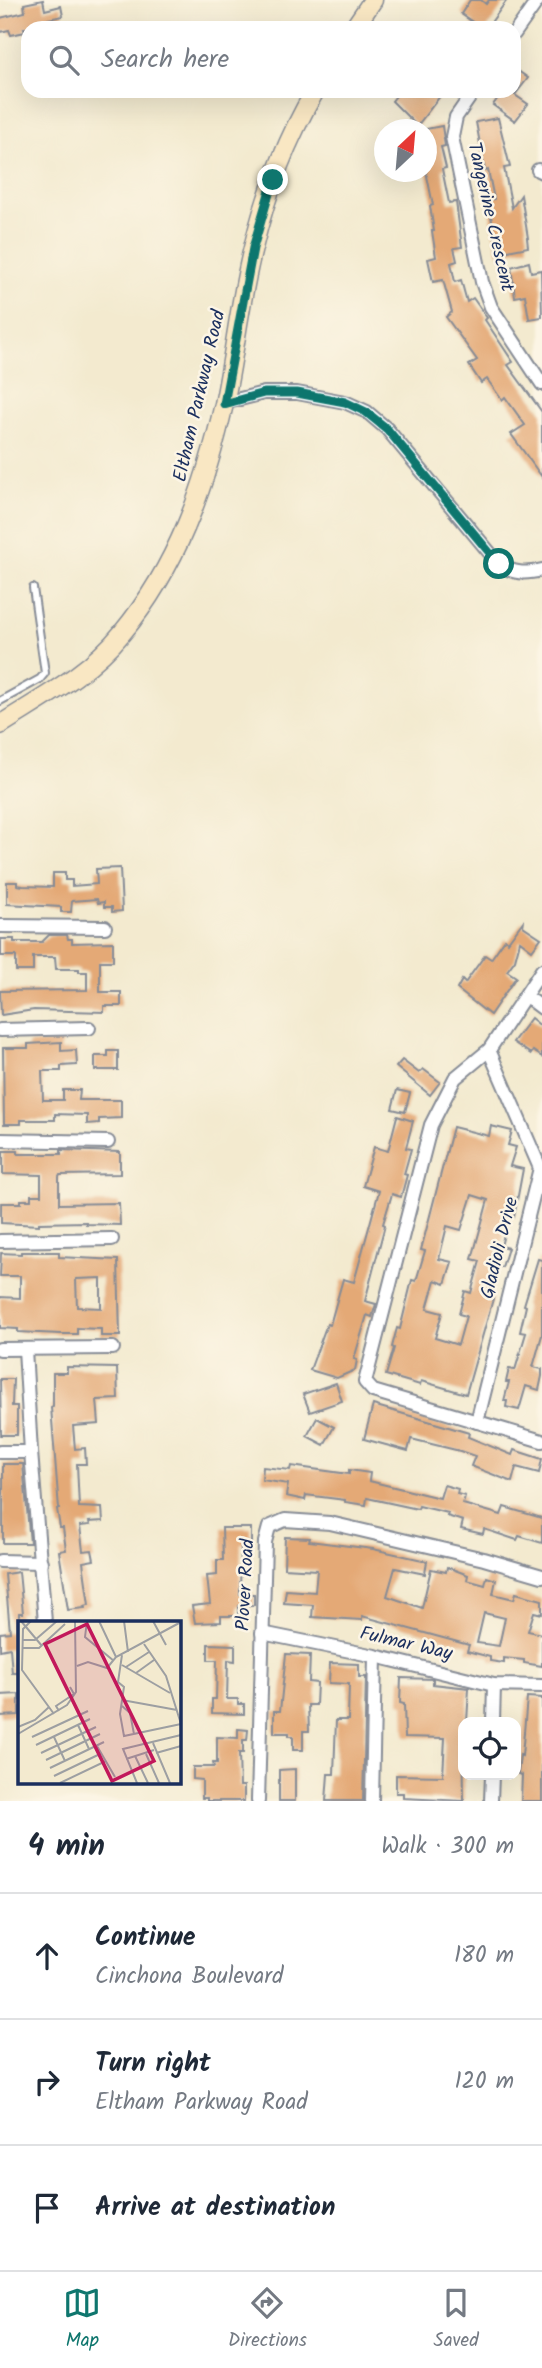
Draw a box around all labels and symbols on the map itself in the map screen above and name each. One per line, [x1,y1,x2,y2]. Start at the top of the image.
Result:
north arrow [374,119,437,182]
street label: Tangerine Crescent [458,139,522,295]
route end [257,164,288,195]
street label: Eltham Parkway Road [166,307,234,485]
route start [483,548,514,579]
street label: Gladioli Drive [473,1193,527,1302]
street label: Plover Road [229,1538,263,1632]
street label: Fulmar Way [357,1619,456,1669]
inset map [18,1621,180,1784]

